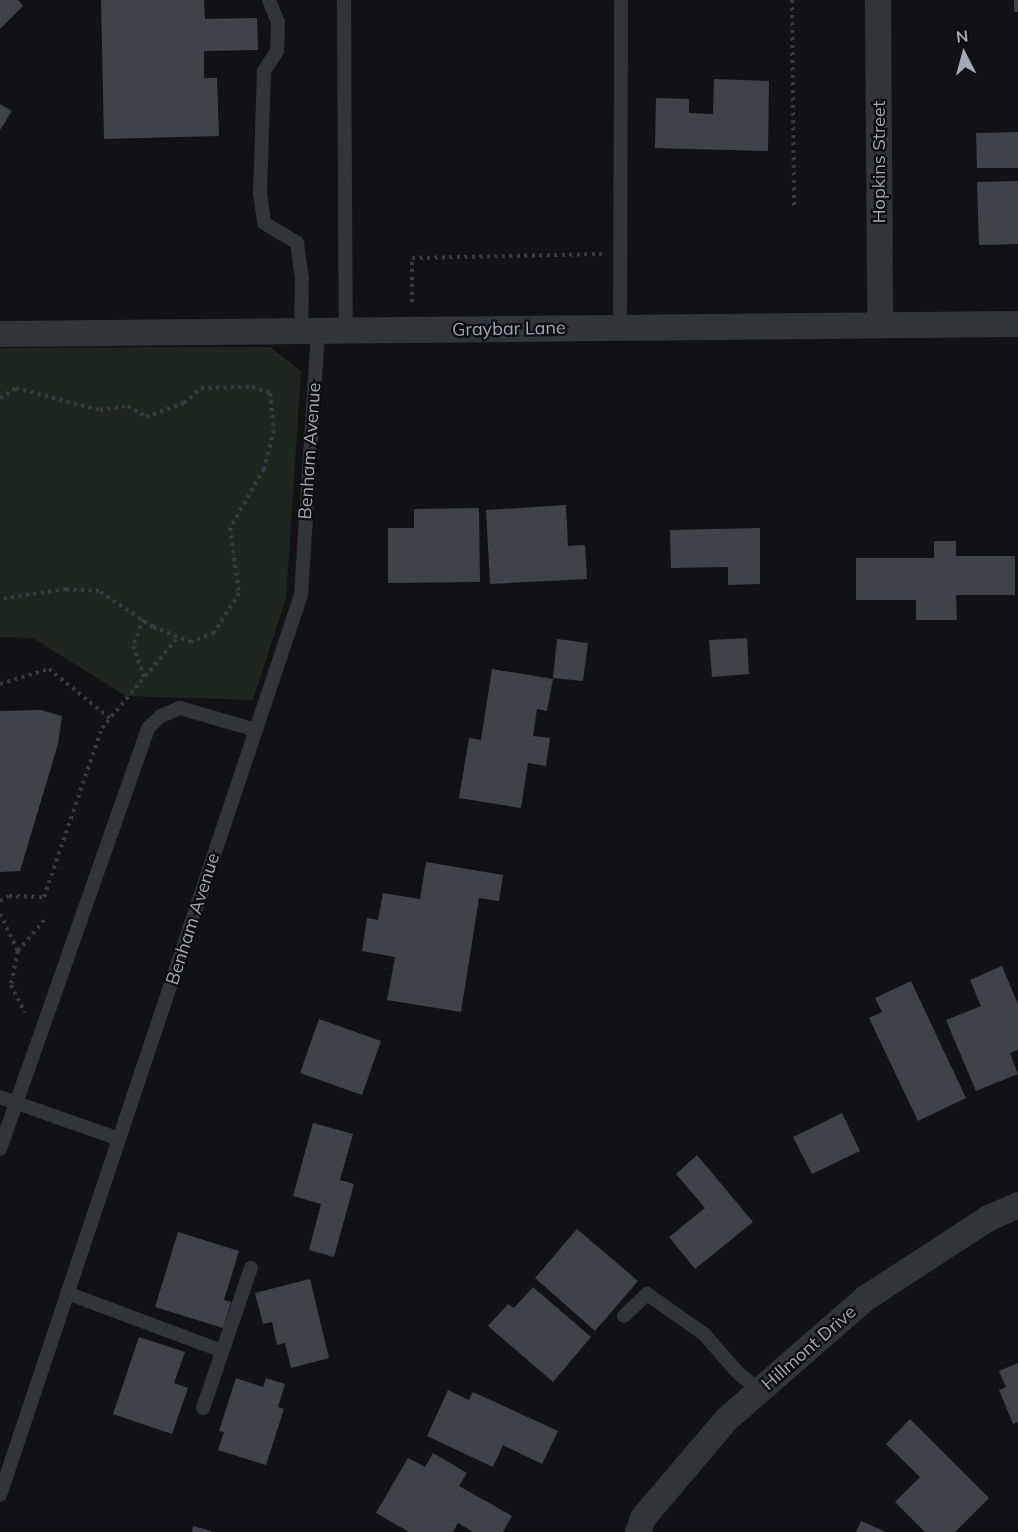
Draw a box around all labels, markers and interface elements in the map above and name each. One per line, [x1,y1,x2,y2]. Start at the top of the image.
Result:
north arrow [934,24,994,84]
text: N [955,26,969,47]
street label: Hopkins Street [868,101,890,223]
street label: Graybar Lane [452,317,566,341]
street label: Benham Avenue [294,382,326,520]
street label: Benham Avenue [162,850,224,988]
street label: Hillmont Drive [757,1301,861,1395]

